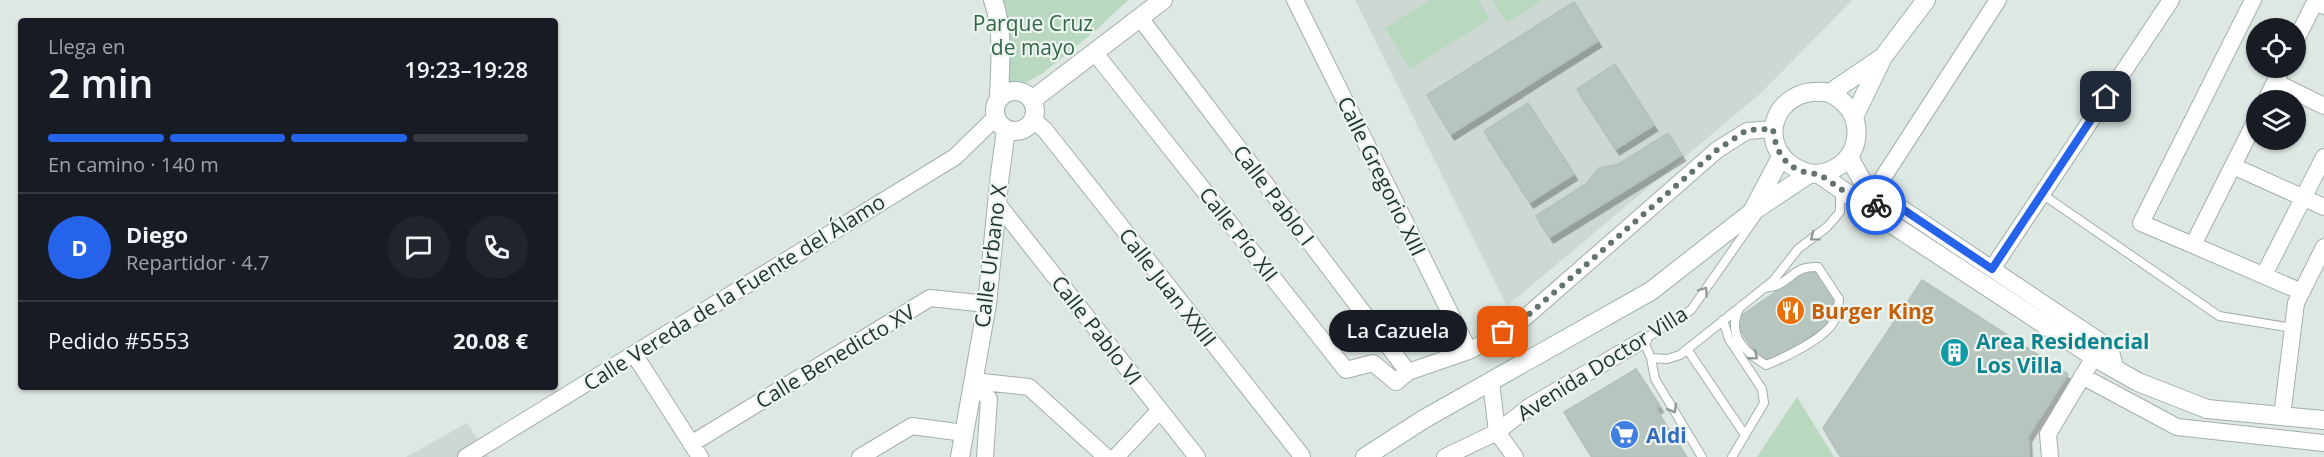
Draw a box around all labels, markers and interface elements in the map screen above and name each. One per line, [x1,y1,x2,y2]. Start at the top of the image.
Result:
park label: Parque Cruz de mayo [973,9,1093,61]
map controls [2246,18,2306,150]
button: locate [2246,18,2306,78]
text: Llega en [48,33,125,60]
text: 19:23–19:28 [404,54,528,84]
text: 2 min [48,56,153,109]
pin [2080,71,2131,122]
icon: home [2089,80,2122,113]
button: layers [2246,90,2306,150]
street label: Calle Gregorio XIII [1331,92,1433,260]
street label: Calle Pablo I [1227,139,1321,251]
text: En camino · 140 m [48,151,219,178]
courier [1846,175,1906,235]
street label: Calle Pío XII [1193,181,1285,287]
street label: Calle Urbano X [967,182,1013,329]
street label: Calle Vereda de la Fuente del Álamo [578,187,890,397]
icon: bike [1860,189,1893,222]
button: chat [387,216,450,279]
button: phone [465,216,528,279]
text: Diego [126,219,188,249]
street label: Calle Juan XXIII [1113,222,1223,352]
one-way arrow [1810,229,1821,240]
text: D [71,232,88,262]
text: Repartidor · 4.7 [126,249,270,276]
street label: Calle Pablo VI [1045,270,1149,390]
one-way arrow [1697,287,1708,298]
restaurant icon: Burger King [1774,295,1806,327]
street label: Calle Benedicto XV [750,297,920,415]
place label: Burger King [1811,297,1934,325]
street label: Avenida Doctor Villa [1512,299,1692,427]
pin [1477,306,1528,357]
callout: La Cazuela [1329,311,1467,353]
icon: bag [1486,315,1519,348]
text: La Cazuela [1347,317,1449,344]
text: Pedido #5553 [48,325,190,355]
text: 20.08 € [453,325,528,355]
place label: Area Residencial Los Villa [1976,327,2150,379]
building icon: Area Residencial Los Villa [1939,337,1971,369]
one-way arrow [1747,349,1758,360]
one-way arrow [1666,403,1678,413]
supermarket icon: Aldi [1609,419,1641,451]
place label: Aldi [1646,421,1687,449]

